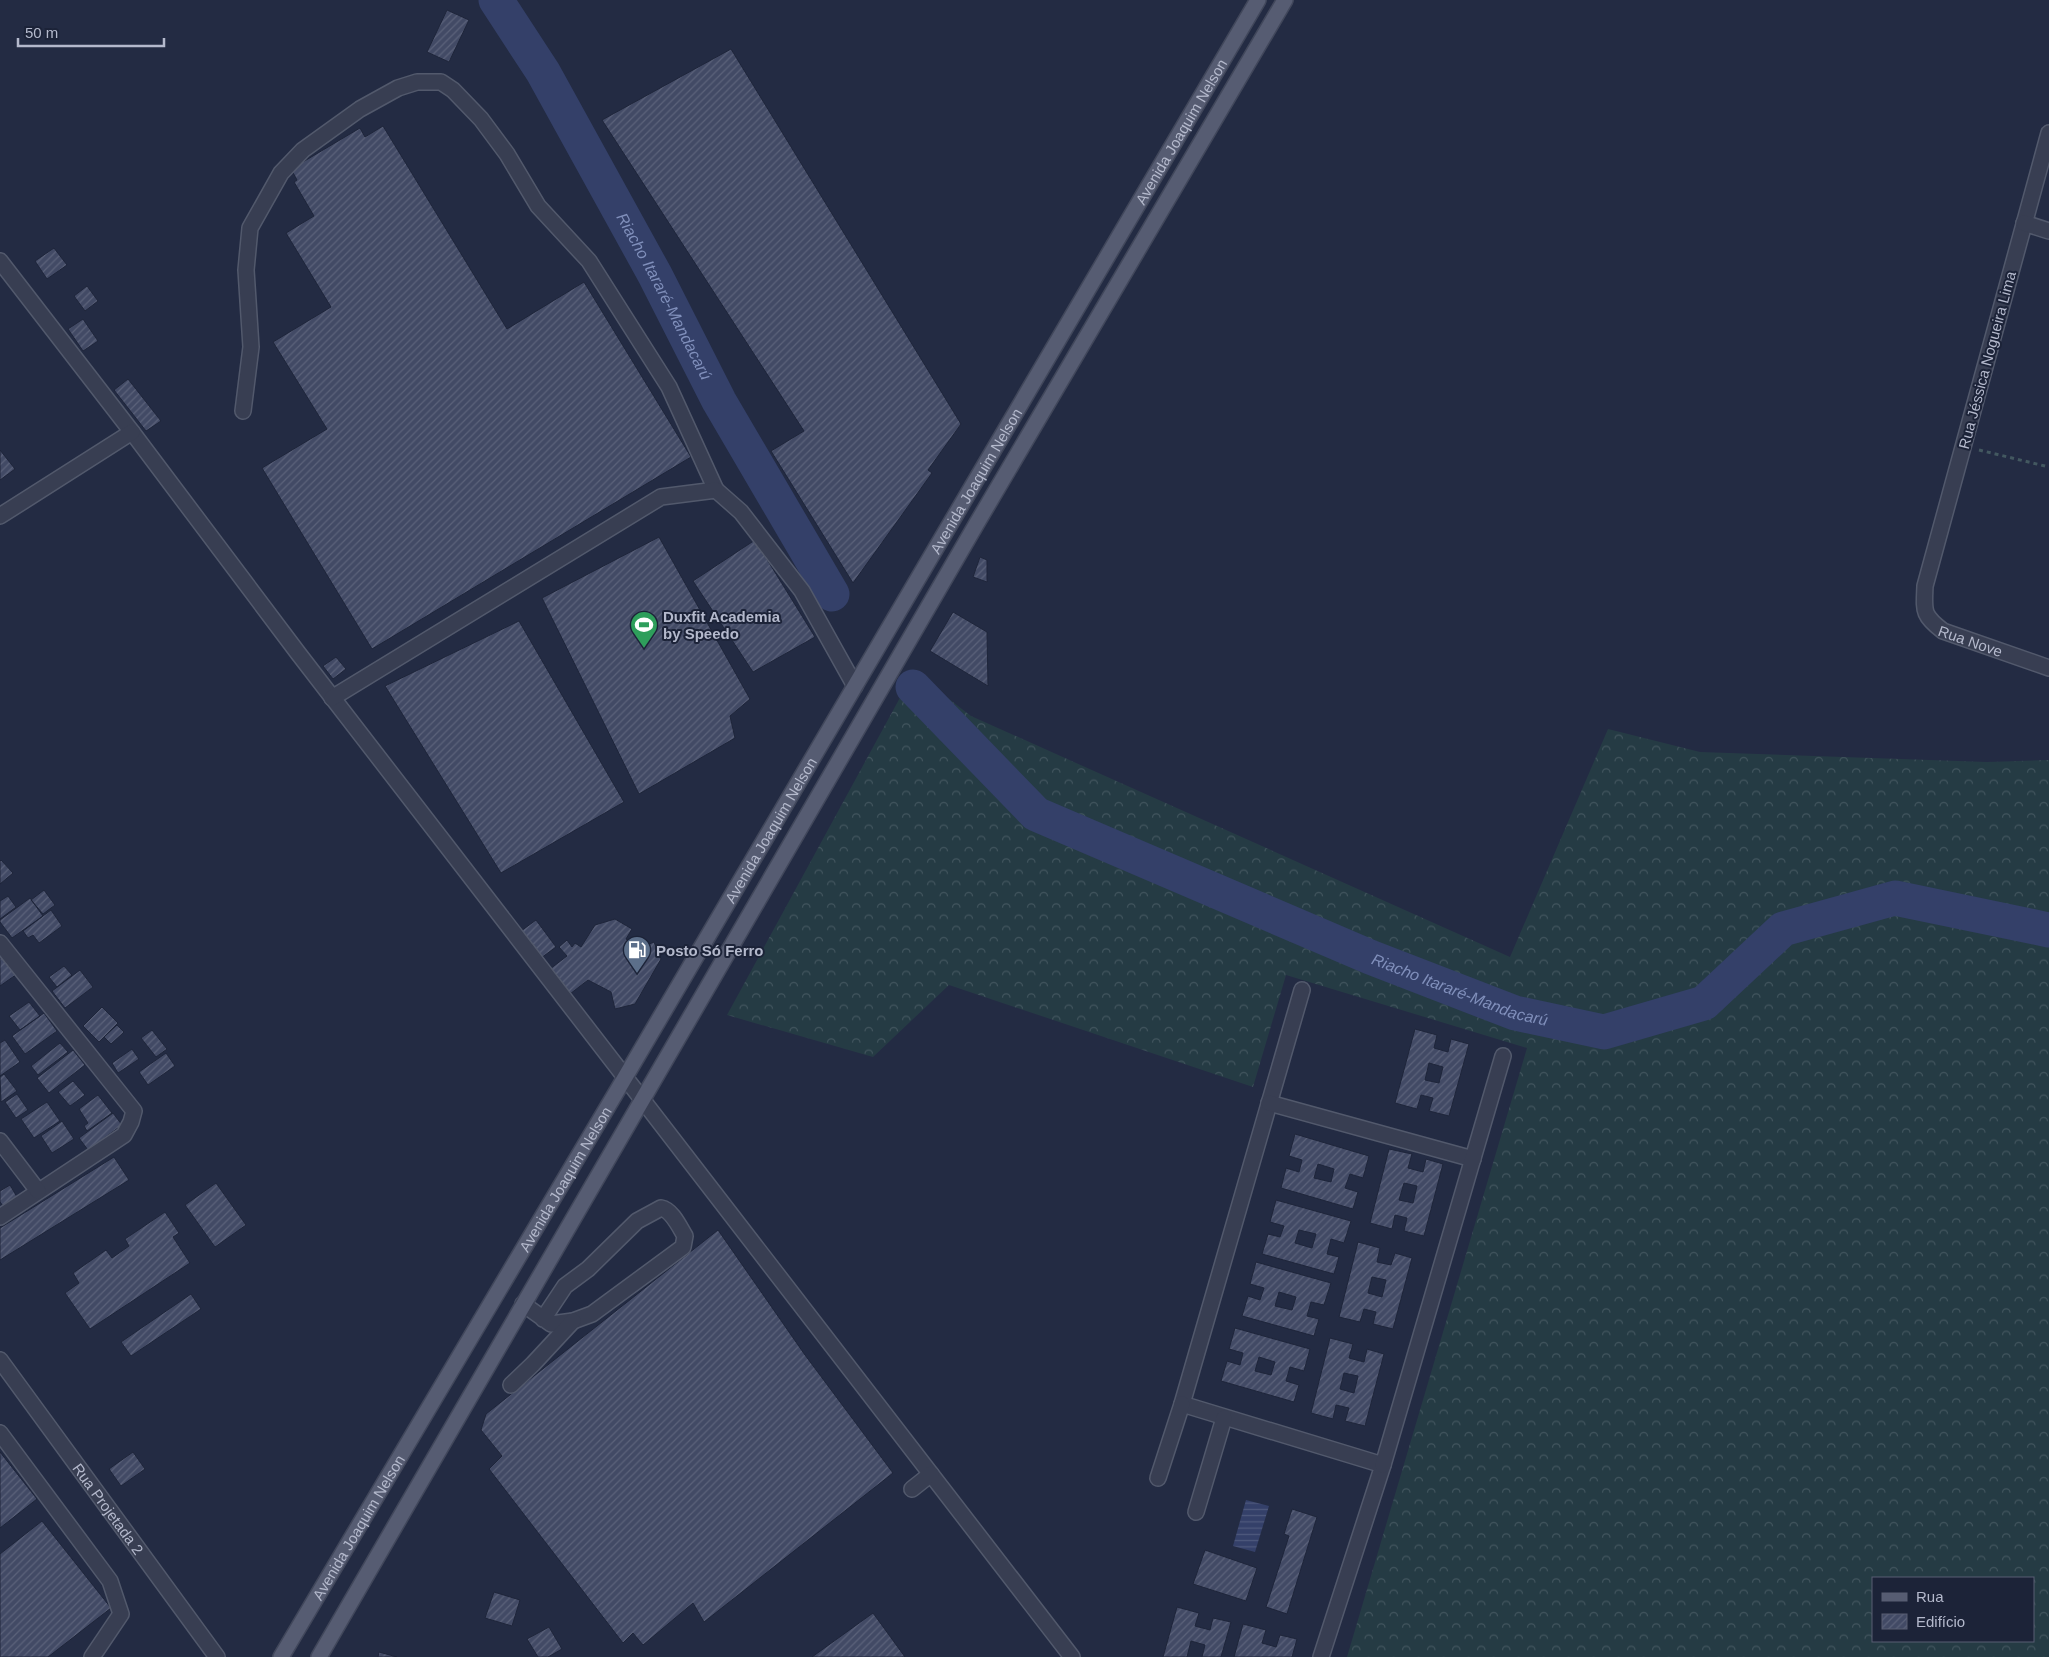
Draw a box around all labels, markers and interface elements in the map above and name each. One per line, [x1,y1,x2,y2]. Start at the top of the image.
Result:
scale bar [18,15,164,47]
text: 50 m [25,24,58,41]
street label: Avenida Joaquim Nelson [1131,56,1230,207]
water label: Riacho Itararé-Mandacarú [614,210,715,383]
street label: Rua Jéssica Nogueira Lima [1955,269,2019,451]
street label: Avenida Joaquim Nelson [926,405,1025,557]
place label: Duxfit Academia by Speedo [663,608,781,642]
sports icon: Duxfit Academia by Speedo [629,610,659,649]
street label: Rua Nove [1936,622,2005,660]
street label: Avenida Joaquim Nelson [721,754,820,906]
fuel station icon: Posto Só Ferro [622,935,652,974]
place label: Posto Só Ferro [656,942,764,959]
water label: Riacho Itararé-Mandacarú [1370,950,1550,1028]
street label: Avenida Joaquim Nelson [515,1103,614,1254]
street label: Avenida Joaquim Nelson [308,1452,408,1603]
street label: Rua Projetada 2 [70,1460,147,1557]
legend [1872,1577,2034,1642]
text: Rua [1916,1588,1944,1605]
text: Edifício [1916,1613,1965,1630]

